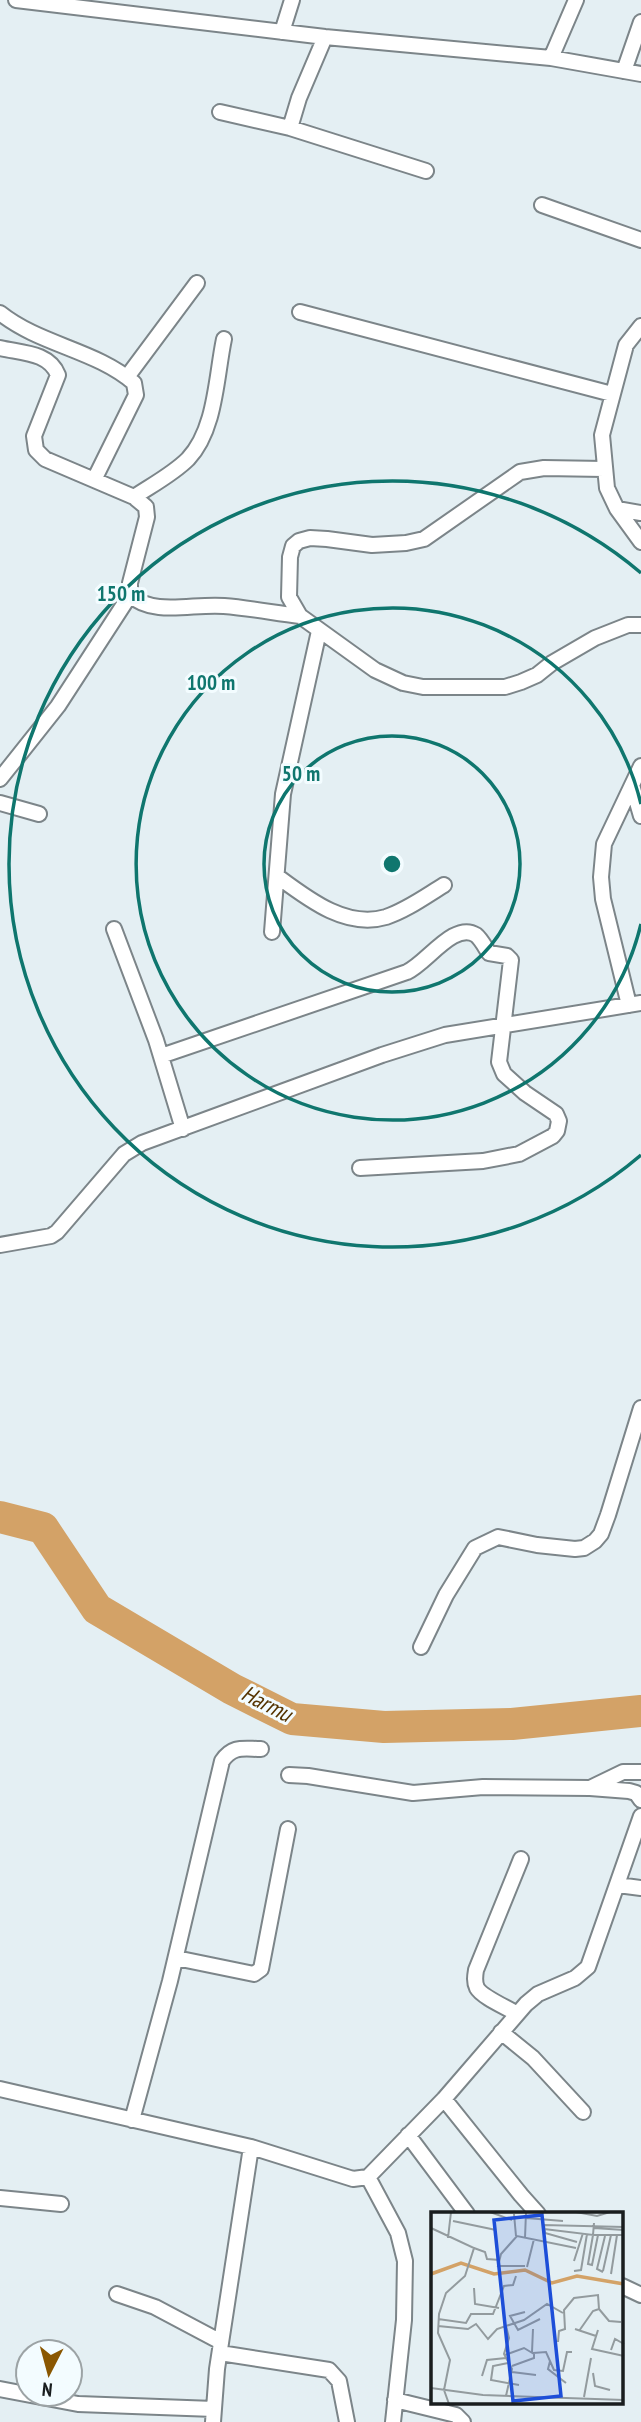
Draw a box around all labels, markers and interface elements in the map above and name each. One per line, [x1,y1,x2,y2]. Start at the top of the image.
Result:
text: 150 m [97,580,145,607]
text: 100 m [187,669,235,696]
text: 50 m [282,760,320,787]
centre of rings [380,852,404,876]
water label: Harmu [237,1678,299,1729]
inset map [431,2212,624,2404]
north arrow [14,2338,84,2408]
text: N [41,2377,54,2402]

